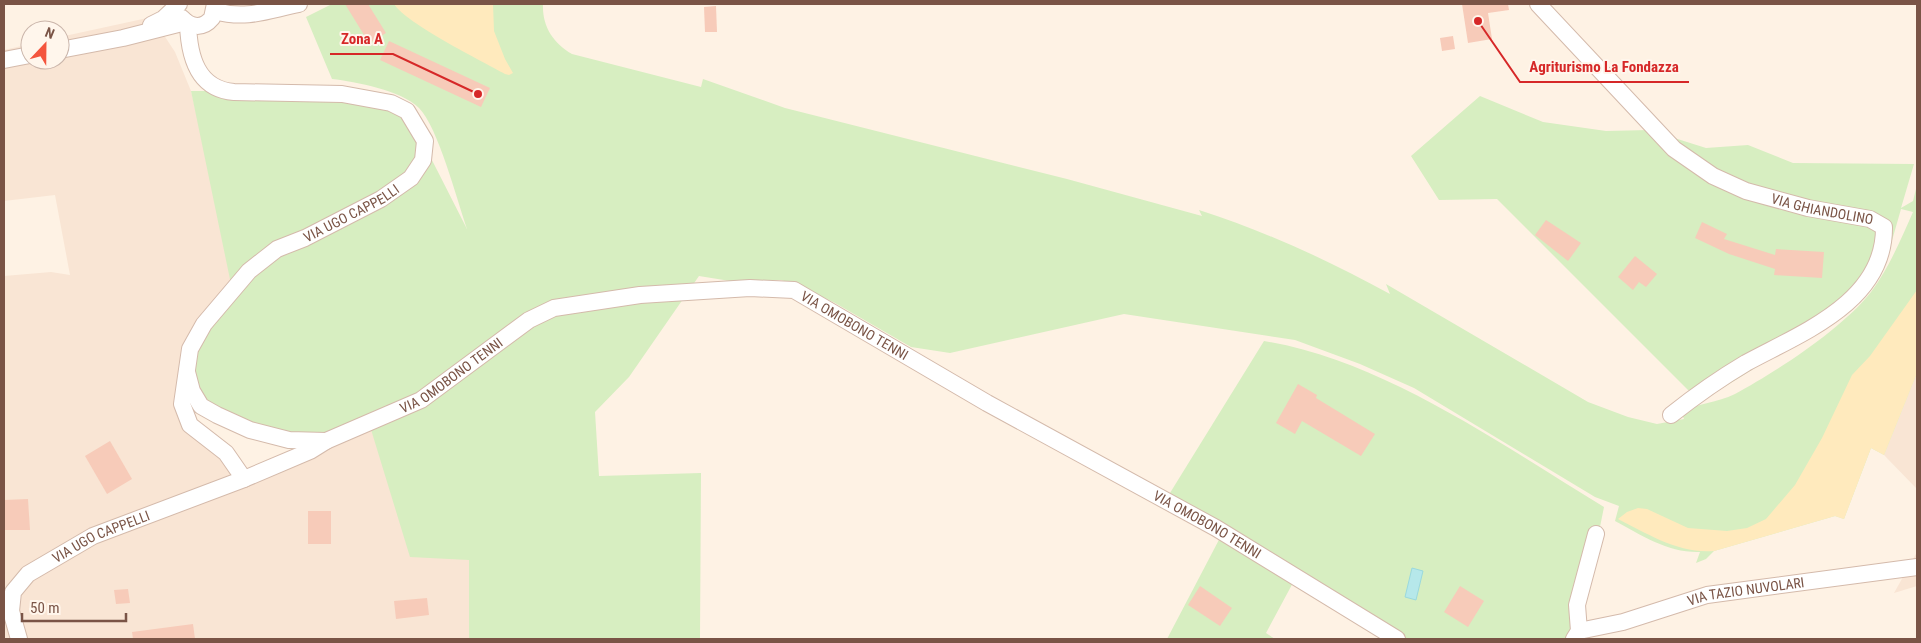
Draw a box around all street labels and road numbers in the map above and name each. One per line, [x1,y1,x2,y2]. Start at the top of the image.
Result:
street label: VIA UGO CAPPELLI [301,181,402,245]
street label: VIA GHIANDOLINO [1770,190,1875,227]
street label: VIA OMOBONO TENNI [798,288,911,363]
street label: VIA OMOBONO TENNI [397,334,506,416]
street label: VIA OMOBONO TENNI [1151,487,1264,562]
street label: VIA UGO CAPPELLI [49,507,152,566]
street label: VIA TAZIO NUVOLARI [1685,574,1805,609]

